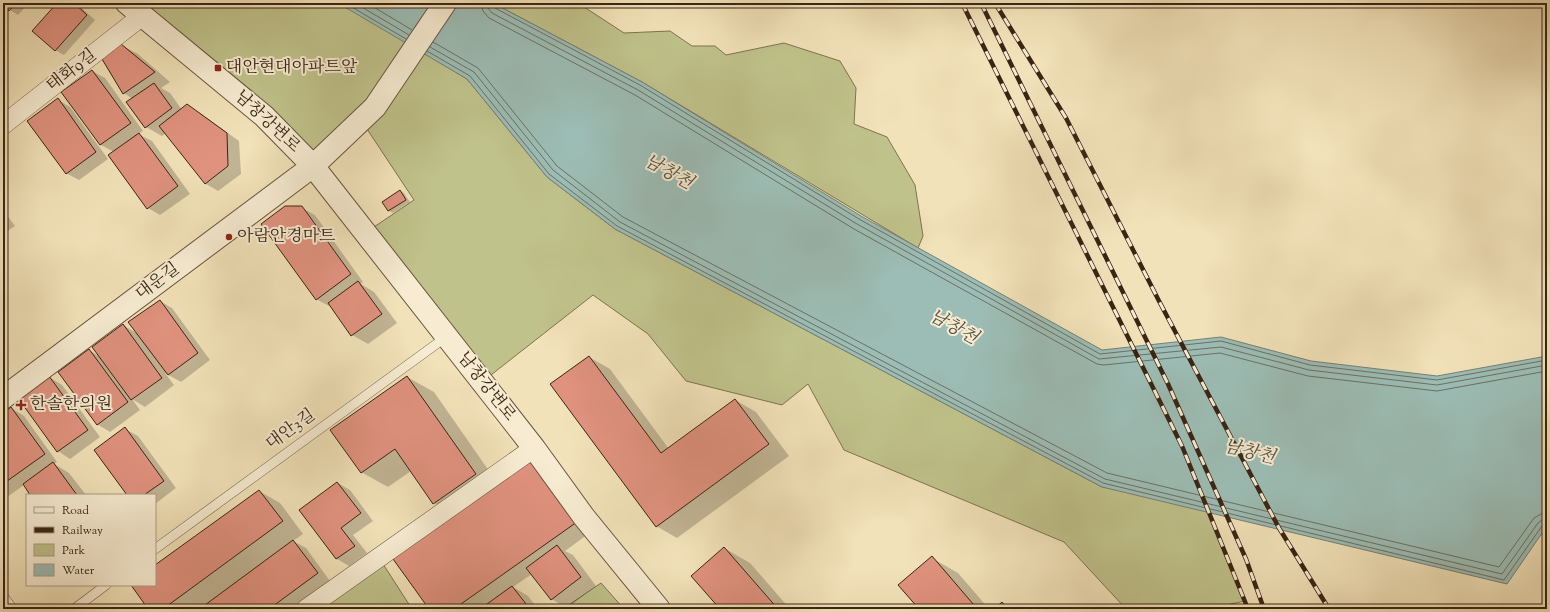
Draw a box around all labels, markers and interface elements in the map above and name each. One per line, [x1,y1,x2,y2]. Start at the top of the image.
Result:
street label: 태화9길 [42,44,102,98]
place label: 대안현대아파트앞 [226,56,358,80]
marker: 대안현대아파트앞 [213,63,223,73]
street label: 남창강변로 [229,85,306,159]
water label: 남창천 [639,149,699,198]
place label: 아람안경마트 [237,225,336,249]
marker: 아람안경마트 [224,232,234,242]
street label: 대운길 [131,258,185,306]
water label: 남창천 [924,304,984,353]
street label: 남창강변로 [451,347,521,427]
place label: 한솔한의원 [30,393,112,417]
marker: 한솔한의원 [15,399,27,411]
street label: 대안3길 [261,404,321,456]
water label: 남창천 [1221,434,1279,472]
legend [26,494,156,586]
text: Road [62,502,89,520]
text: Railway [62,522,103,540]
text: Park [62,542,85,560]
text: Water [62,562,95,580]

